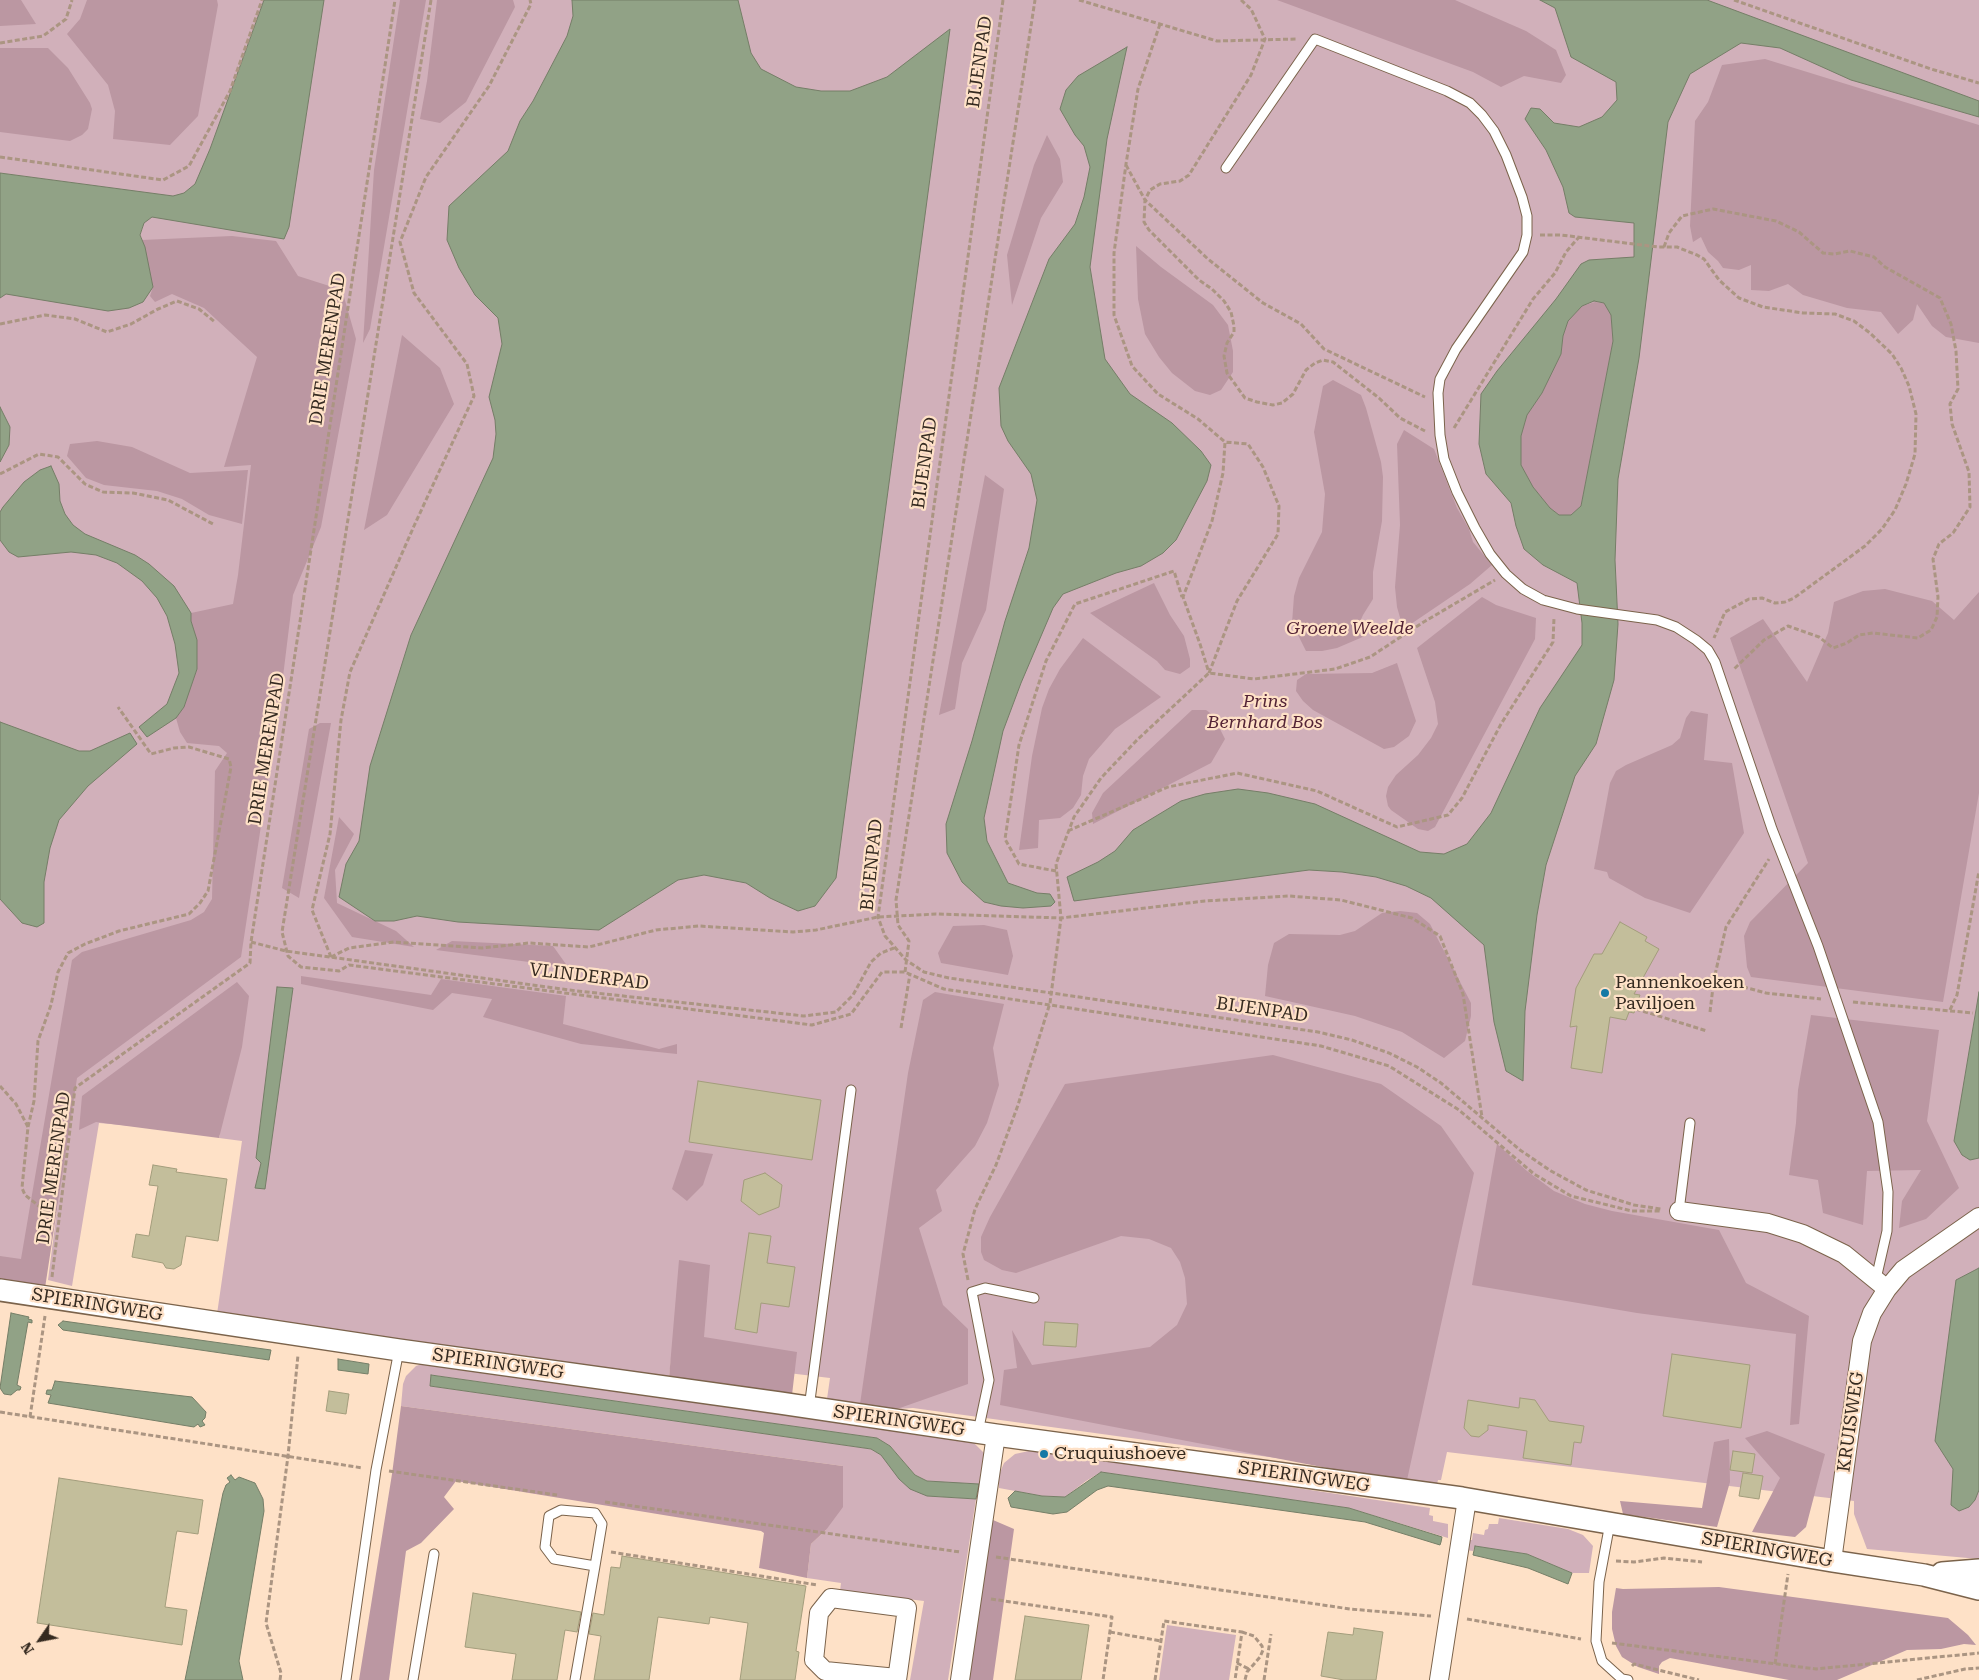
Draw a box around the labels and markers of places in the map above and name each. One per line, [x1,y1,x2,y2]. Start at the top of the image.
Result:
place label: Pannenkoeken Paviljoen [1615,972,1744,1014]
marker: Pannenkoeken Paviljoen [1599,987,1611,999]
place label: Cruquiushoeve [1054,1443,1186,1465]
marker: Cruquiushoeve [1038,1448,1050,1460]

